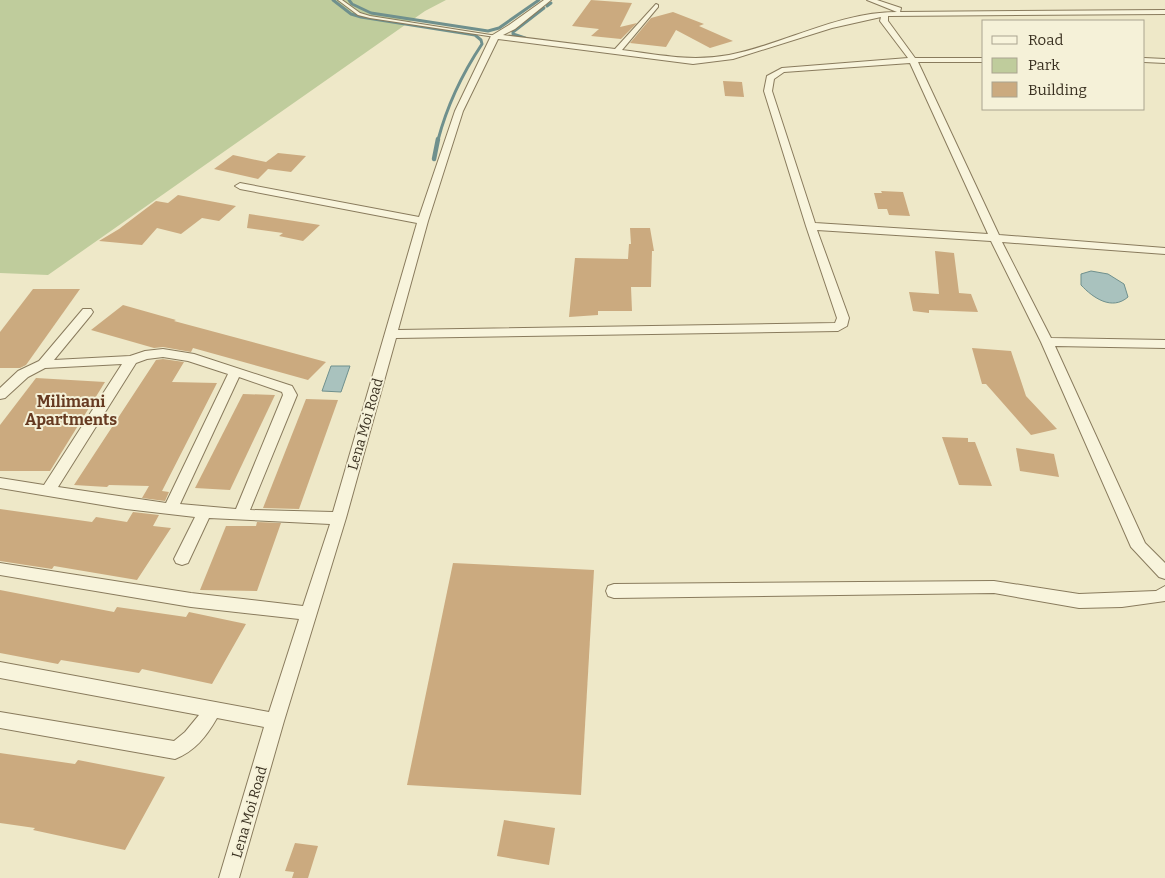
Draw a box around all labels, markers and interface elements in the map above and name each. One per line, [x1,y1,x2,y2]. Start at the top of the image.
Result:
legend [982,20,1145,110]
text: Road [1028,31,1063,49]
text: Park [1028,56,1060,74]
text: Building [1028,81,1087,99]
street label: Lena Moi Road [344,376,387,472]
district label: Milimani Apartments [25,392,117,429]
street label: Lena Moi Road [228,764,271,860]

